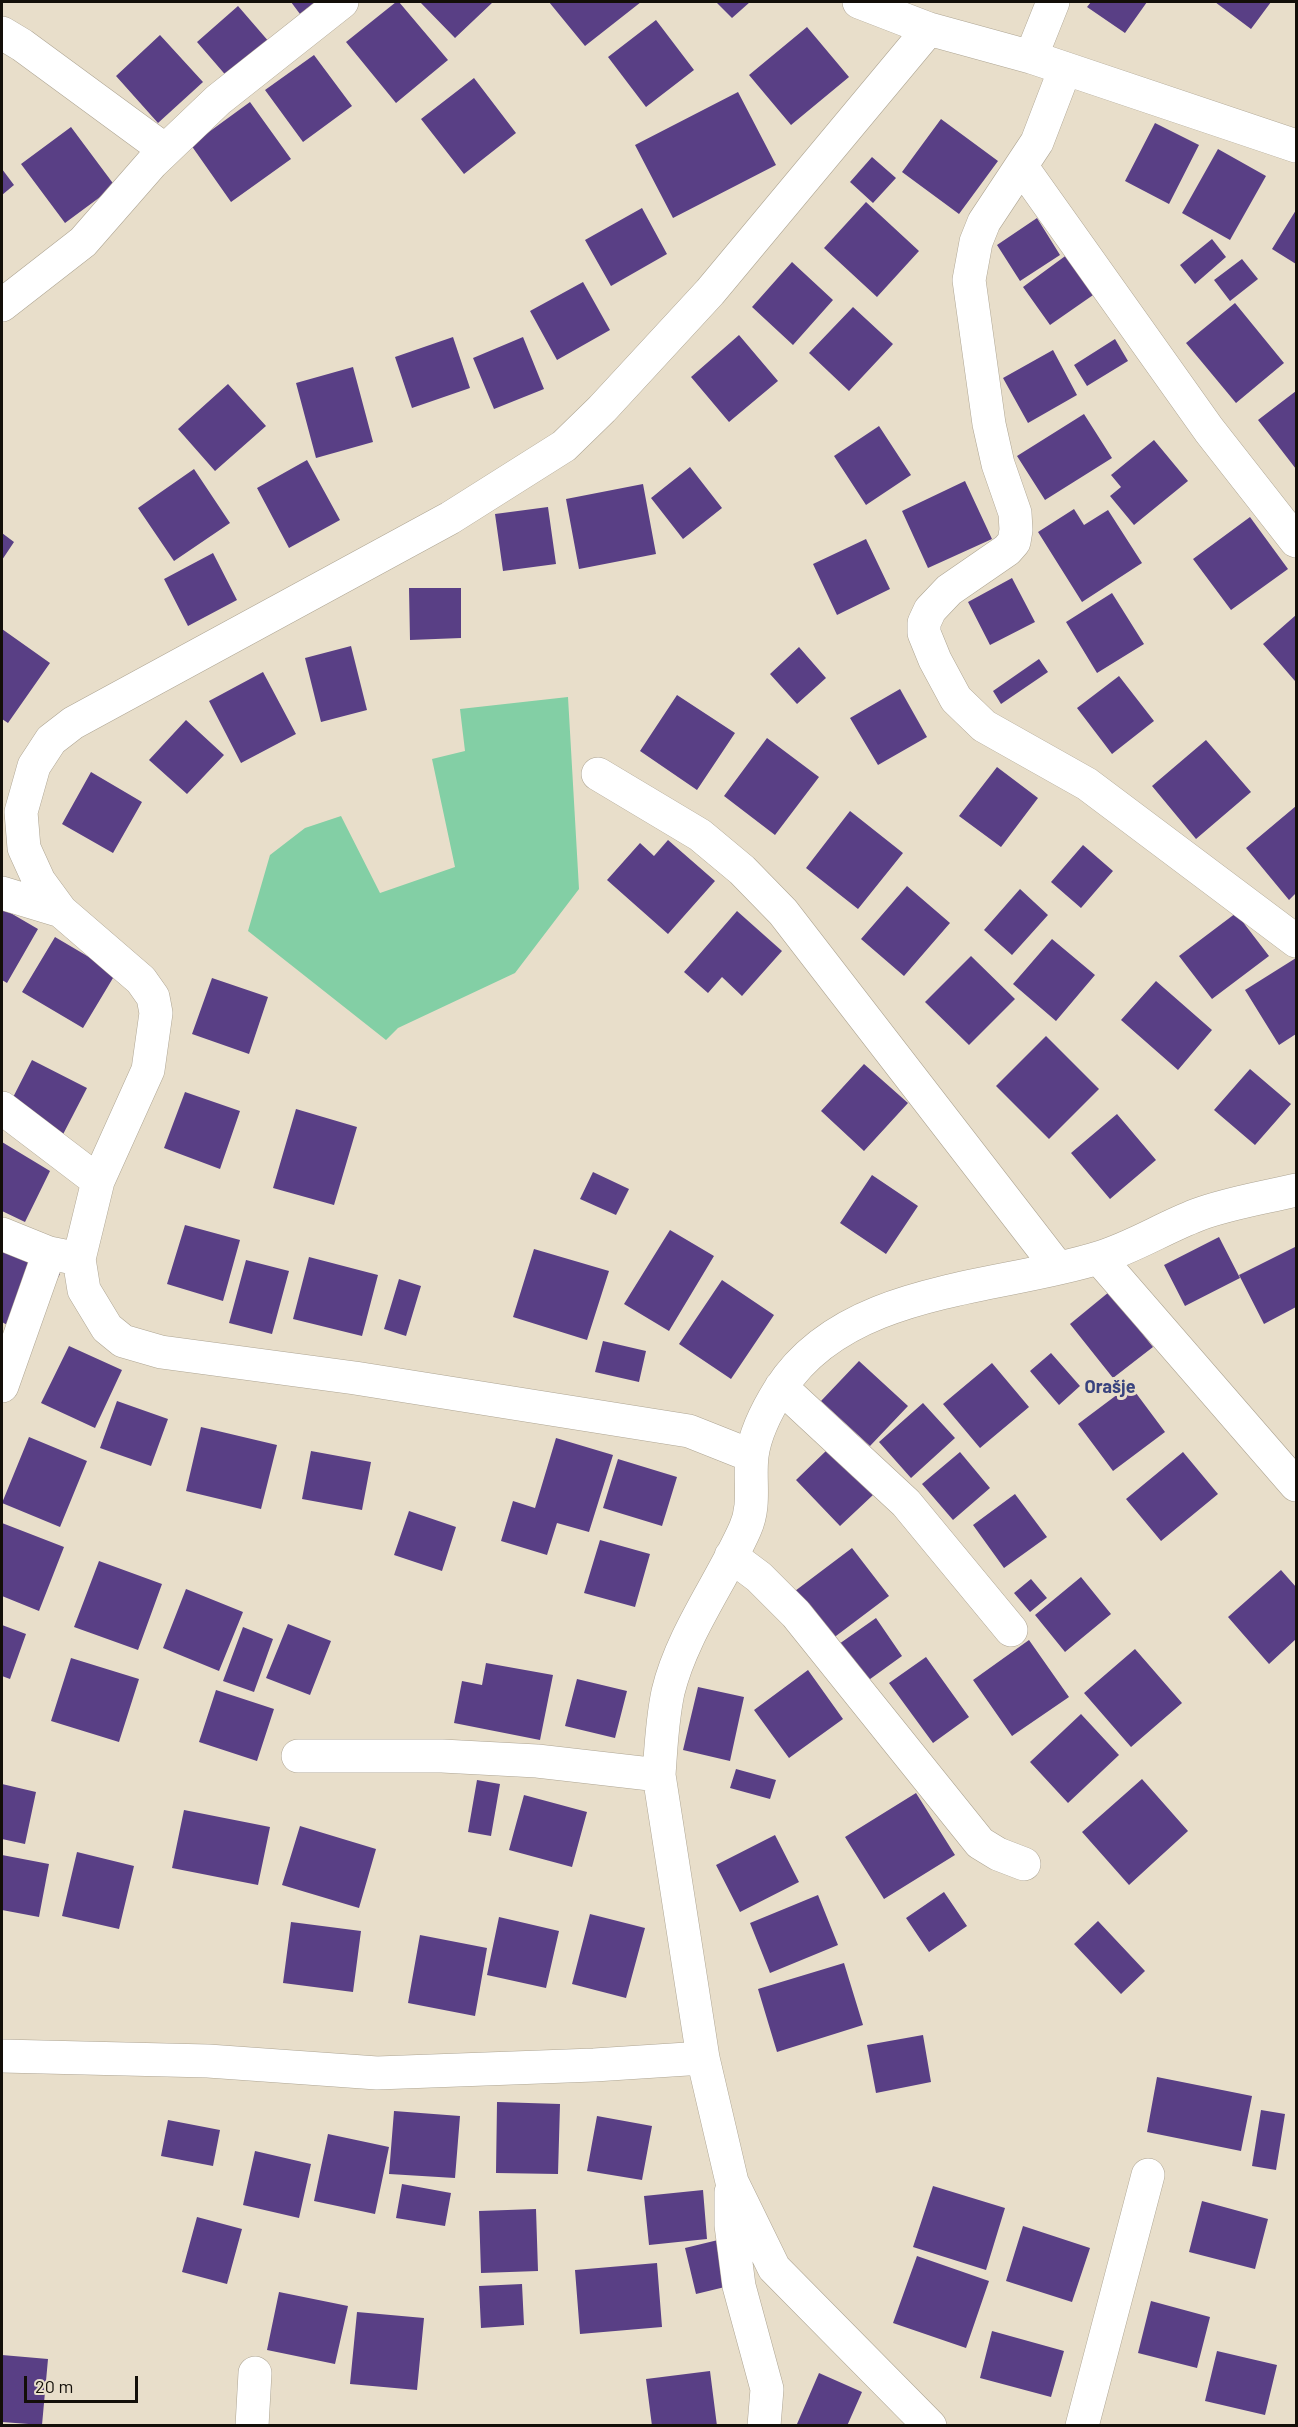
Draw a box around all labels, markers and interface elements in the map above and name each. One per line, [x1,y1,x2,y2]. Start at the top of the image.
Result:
district label: Orašje [1085,1376,1135,1398]
scale bar [27,2364,141,2402]
text: 20 m [35,2375,73,2397]

